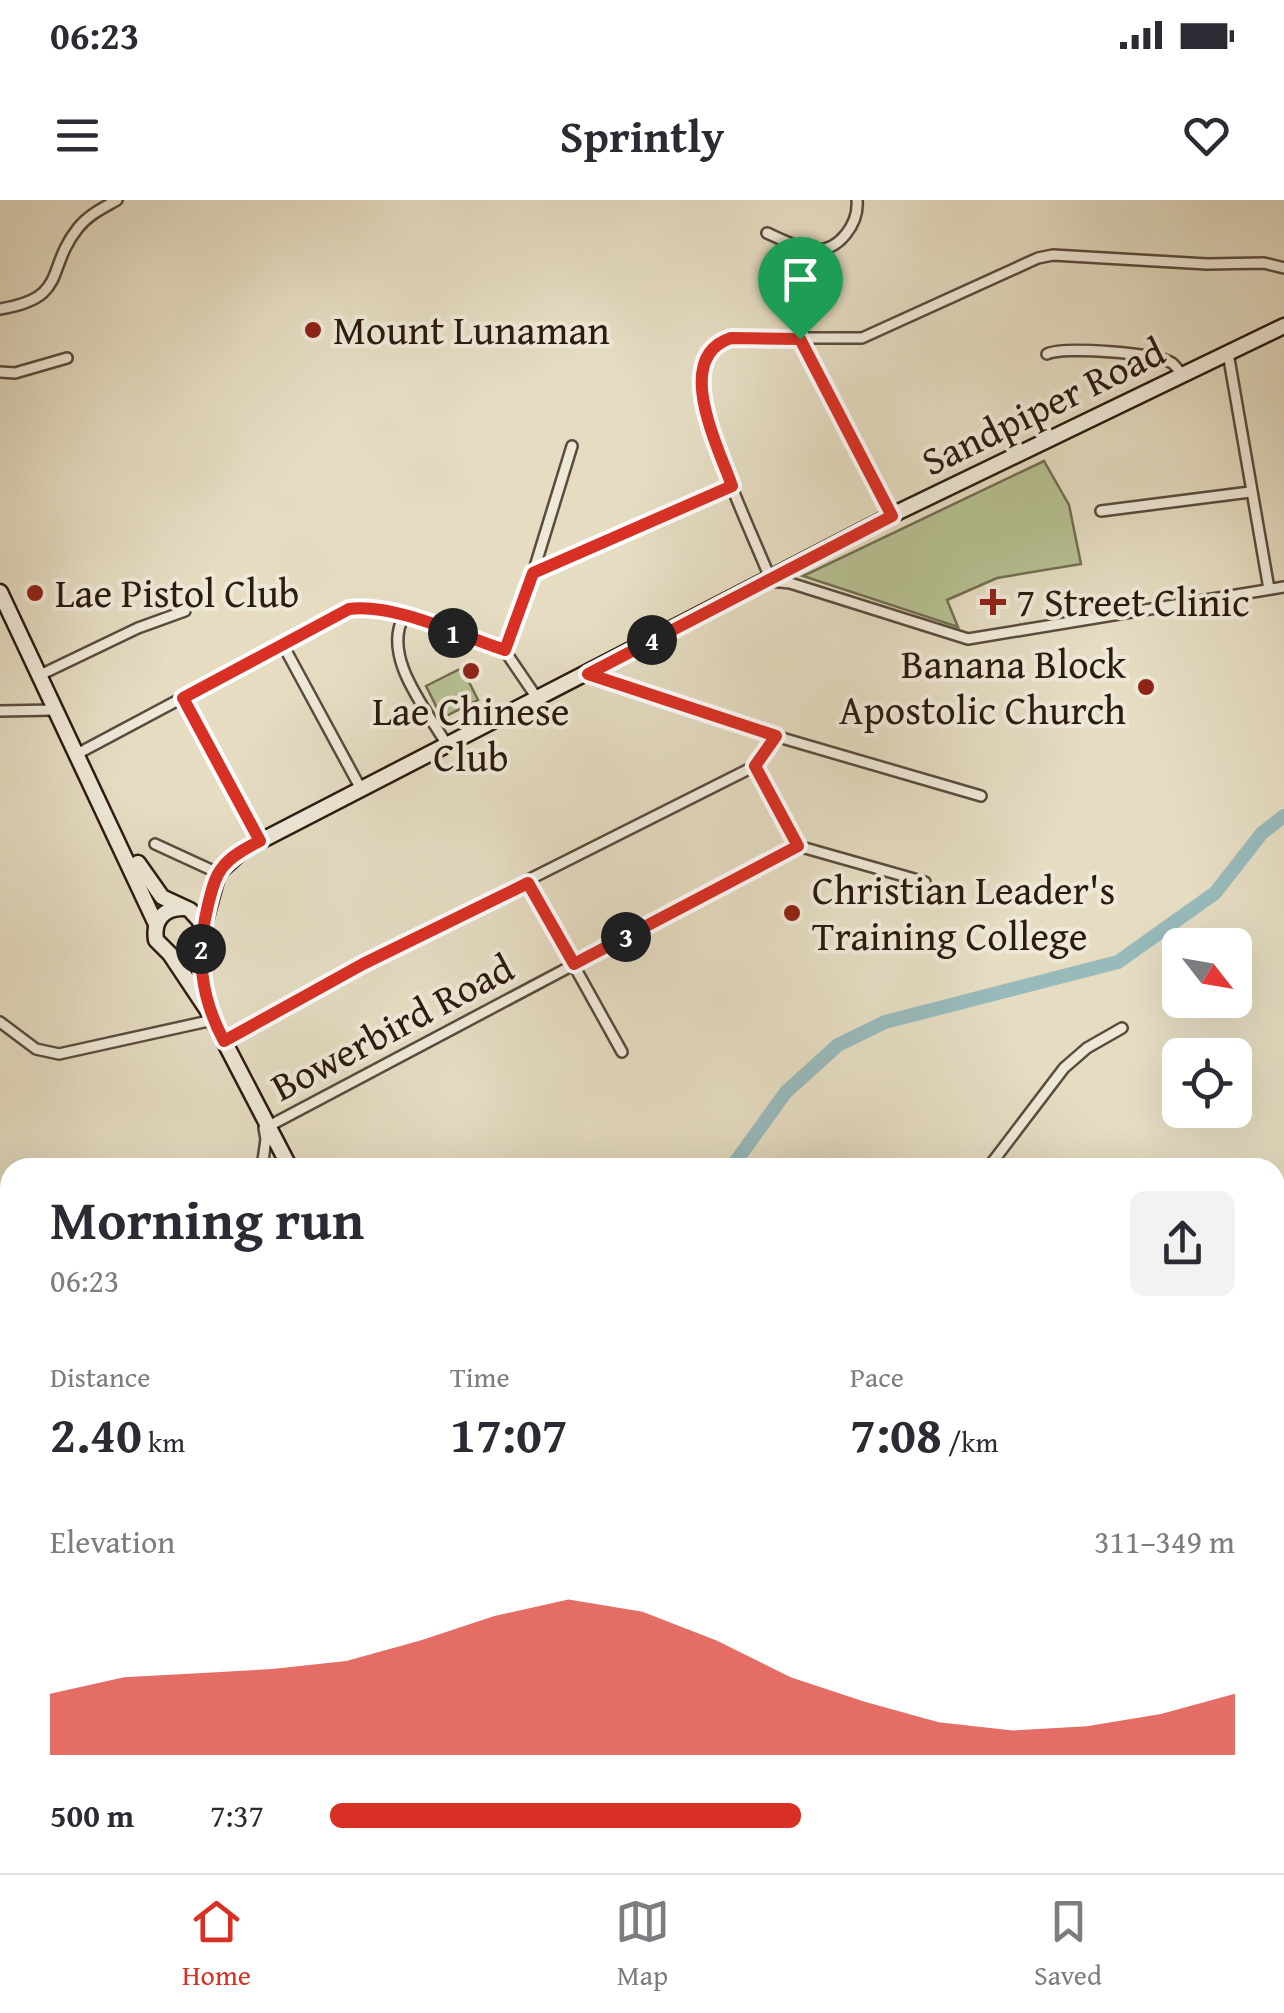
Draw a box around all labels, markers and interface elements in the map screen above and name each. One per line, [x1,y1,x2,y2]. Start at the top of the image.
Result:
text: 06:23 [50,7,140,63]
text: Sprintly [560,103,724,168]
icon: menu [50,108,105,163]
icon: heart [1179,108,1234,163]
pin [758,237,843,340]
icon: arrive [773,252,828,307]
place label: Mount Lunaman [333,300,610,359]
marker: Mount Lunaman [302,319,324,341]
street label: Sandpiper Road [911,321,1175,490]
place label: Lae Pistol Club [55,563,299,622]
place label: 7 Street Clinic [1016,572,1250,631]
marker: Lae Pistol Club [24,582,46,604]
marker: 7 Street Clinic [980,589,1006,615]
pin: 1 [428,608,478,658]
text: 1 [446,612,460,653]
pin: 4 [627,615,677,665]
text: 4 [645,619,659,660]
place label: Banana Block Apostolic Church [839,634,1127,739]
marker: Lae Chinese Club [460,660,482,682]
marker: Banana Block Apostolic Church [1135,676,1157,698]
place label: Lae Chinese Club [372,681,570,786]
place label: Christian Leader's Training College [812,860,1115,965]
marker: Christian Leader's Training College [781,902,803,924]
pin: 3 [601,912,651,962]
text: 3 [619,916,633,957]
pin: 2 [176,924,226,974]
text: 2 [194,928,208,969]
north arrow [1162,928,1252,1018]
map controls [1162,928,1252,1128]
street label: Bowerbird Road [260,937,524,1115]
button: locate [1162,1038,1252,1128]
text: Morning run [50,1179,364,1259]
button: share [1130,1191,1235,1296]
text: 06:23 [50,1257,119,1304]
text: Distance [50,1356,150,1397]
text: Time [450,1356,510,1397]
text: Pace [850,1356,904,1397]
text: 2.40 [50,1397,142,1470]
text: 17:07 [450,1397,568,1470]
text: 7:08 [850,1397,942,1470]
text: km [142,1421,185,1462]
text: /km [942,1421,998,1462]
text: Elevation [50,1518,175,1565]
text: 311–349 m [1094,1518,1235,1565]
text: 500 m [50,1792,134,1839]
text: 7:37 [210,1792,264,1839]
tab: Home [182,1894,251,1995]
tab: Map [615,1894,670,1995]
tab: Saved [1034,1894,1102,1995]

